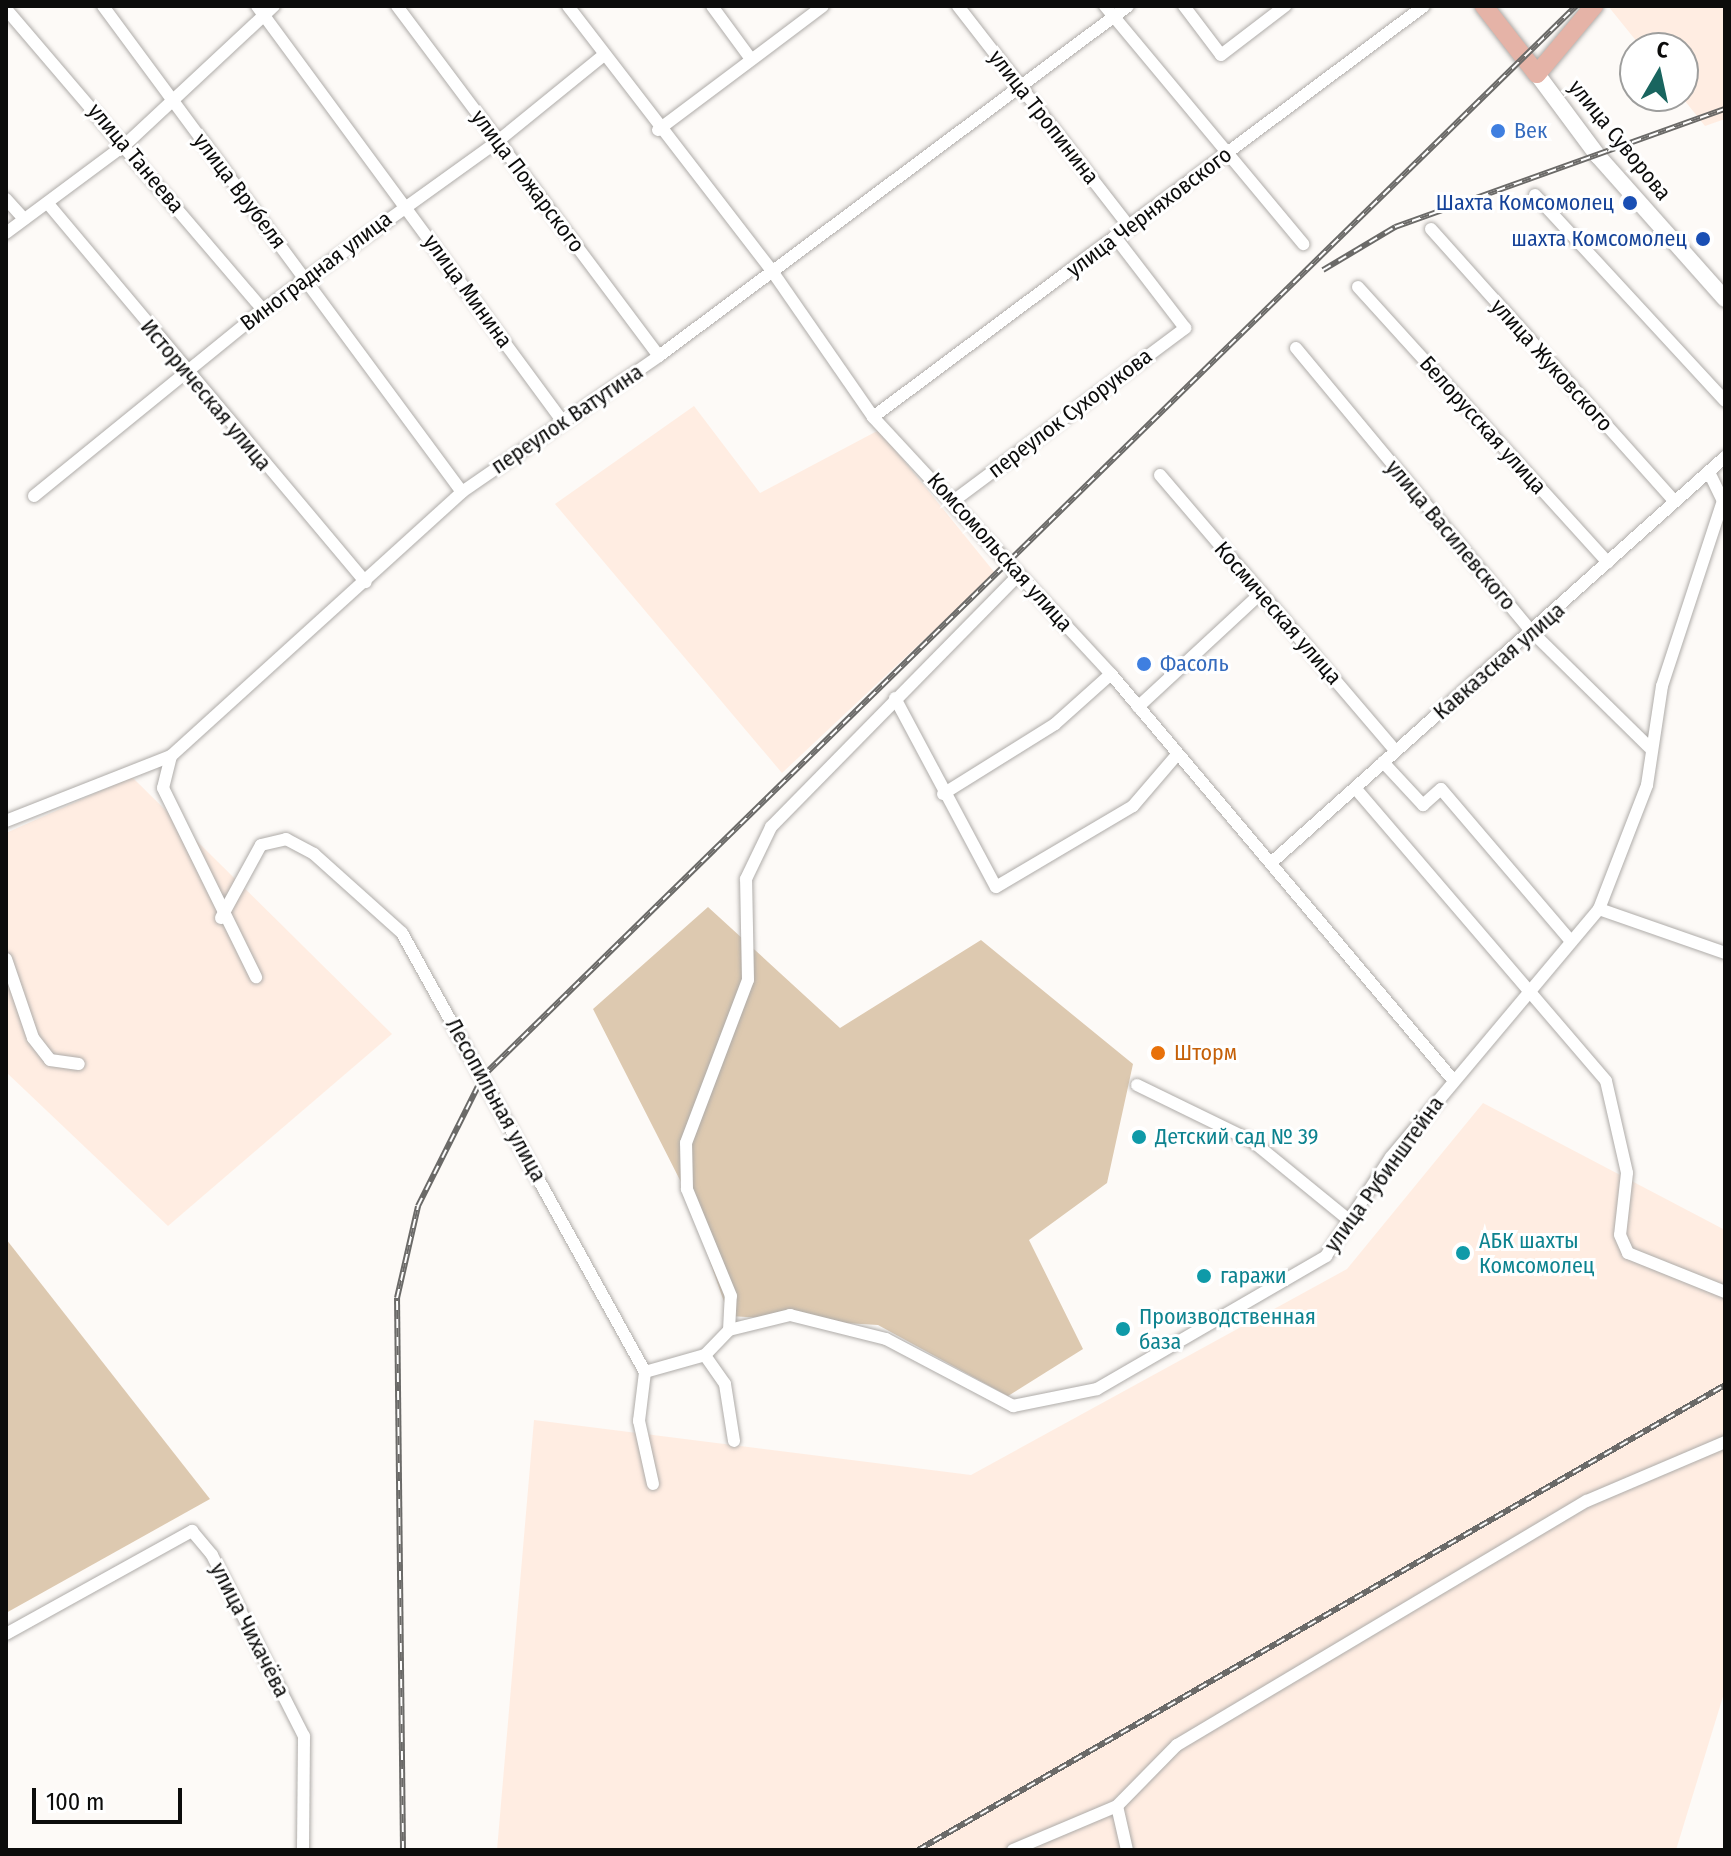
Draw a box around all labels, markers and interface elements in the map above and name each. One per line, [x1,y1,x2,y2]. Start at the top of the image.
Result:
north arrow [1619,32,1699,112]
text: С [1655,36,1670,64]
street label: улица Тропинина [983,45,1105,189]
street label: улица Суворова [1563,74,1677,206]
street label: улица Танеева [82,98,190,218]
street label: улица Пожарского [466,104,590,258]
place label: Век [1514,118,1547,144]
marker: Век [1489,122,1507,140]
street label: улица Врубеля [188,128,292,254]
street label: улица Черняховского [1061,141,1237,283]
place label: Шахта Комсомолец [1436,190,1614,216]
marker: Шахта Комсомолец [1621,194,1639,212]
street label: Виноградная улица [235,205,397,337]
place label: шахта Комсомолец [1511,226,1687,252]
street label: улица Минина [418,229,518,353]
marker: шахта Комсомолец [1694,230,1712,248]
street label: улица Жуковского [1485,293,1619,437]
street label: Историческая улица [135,314,277,476]
street label: переулок Сухорукова [983,343,1157,483]
street label: Белорусская улица [1414,350,1552,500]
street label: переулок Ватутина [486,358,648,480]
street label: улица Василевского [1380,454,1522,616]
street label: Комсомольская улица [922,467,1078,637]
street label: Космическая улица [1209,536,1347,690]
street label: Кавказская улица [1428,597,1570,725]
place label: Фасоль [1160,651,1229,677]
marker: Фасоль [1135,655,1153,673]
street label: Лесопильная улица [440,1014,552,1186]
place label: Шторм [1174,1040,1237,1066]
marker: Шторм [1149,1044,1167,1062]
street label: улица Рубинштейна [1319,1091,1449,1257]
place label: Детский сад № 39 [1155,1124,1318,1150]
marker: Детский сад № 39 [1130,1128,1148,1146]
place label: АБК шахты Комсомолец [1479,1227,1594,1278]
marker: АБК шахты Комсомолец [1454,1244,1472,1262]
place label: гаражи [1220,1263,1287,1289]
marker: гаражи [1195,1267,1213,1285]
place label: Производственная база [1139,1303,1316,1354]
marker: Производственная база [1114,1320,1132,1338]
street label: улица Чихачёва [205,1558,295,1702]
scale bar [36,1772,186,1822]
text: 100 m [46,1788,104,1816]

